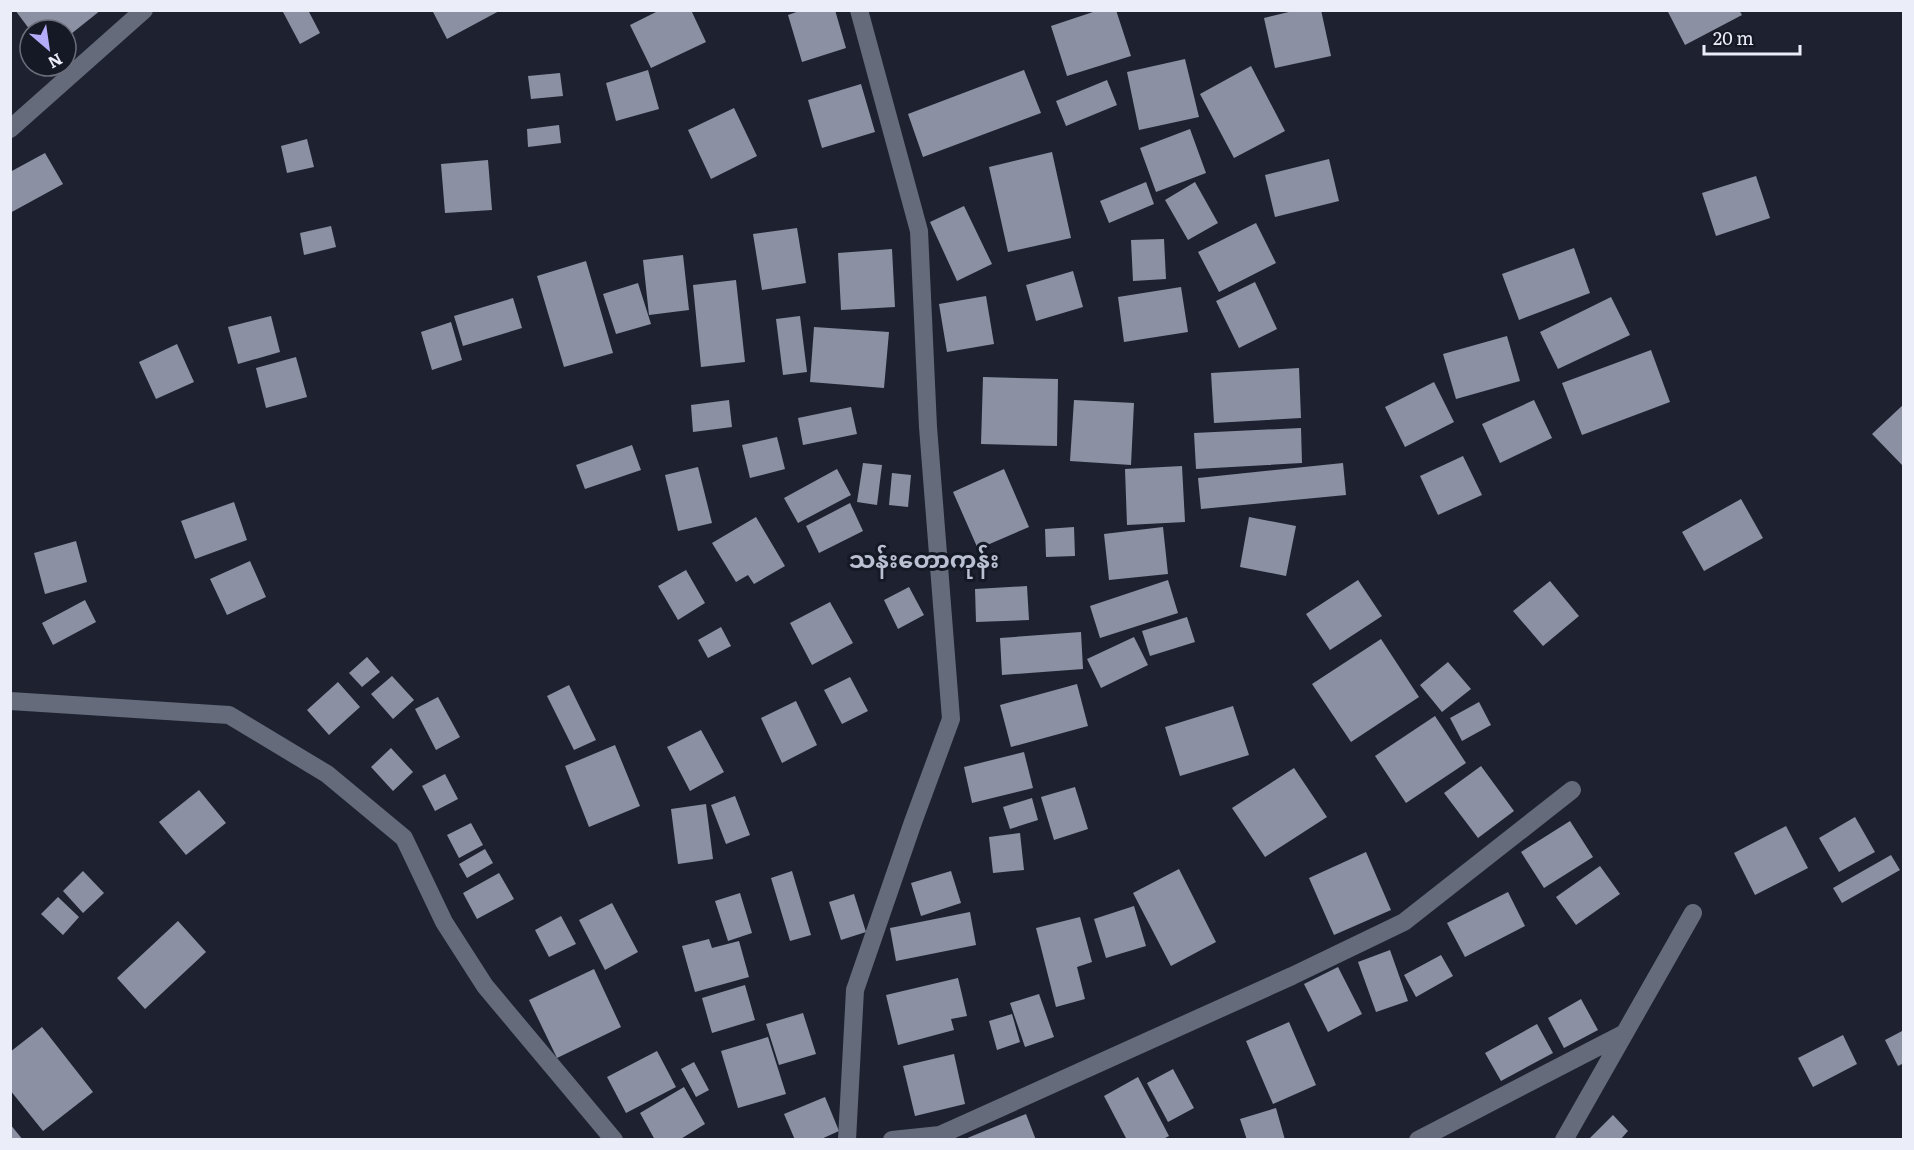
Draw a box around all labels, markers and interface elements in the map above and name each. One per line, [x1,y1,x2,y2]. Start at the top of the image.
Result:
north arrow [18,18,78,78]
scale bar [1704,18,1800,56]
text: 20 m [1713,24,1754,51]
text: N [44,48,67,76]
district label: သန်းတောကုန်း [849,540,999,579]

